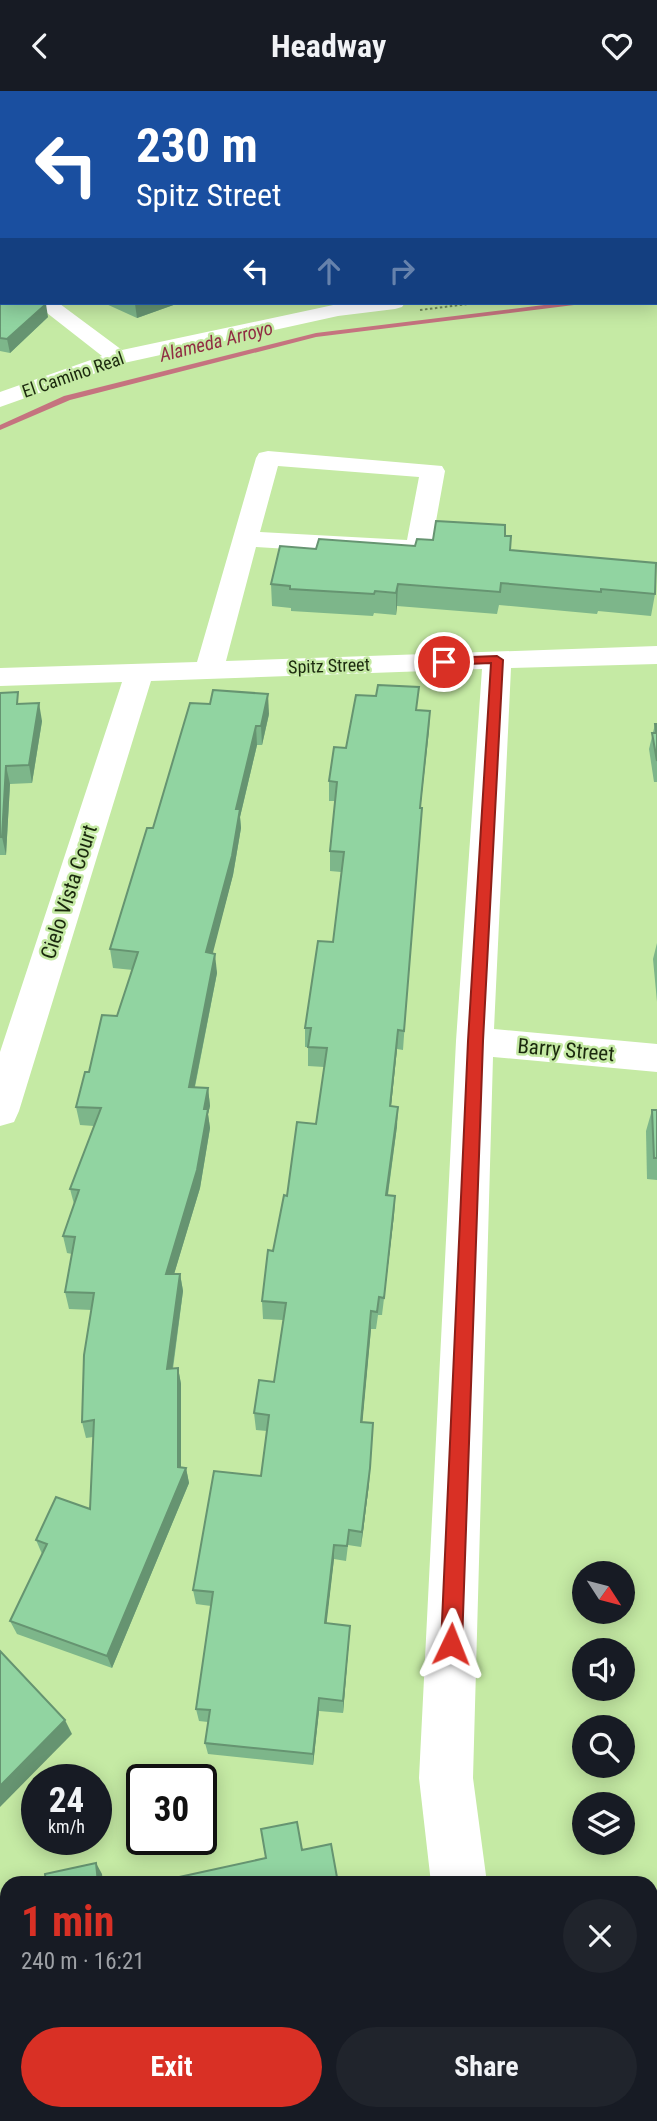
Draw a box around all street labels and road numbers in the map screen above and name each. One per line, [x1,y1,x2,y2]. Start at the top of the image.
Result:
street label: El Camino Real [19,347,127,402]
street label: Spitz Street [288,654,370,677]
street label: Cielo Vista Court [36,822,102,962]
street label: Barry Street [516,1034,616,1066]

